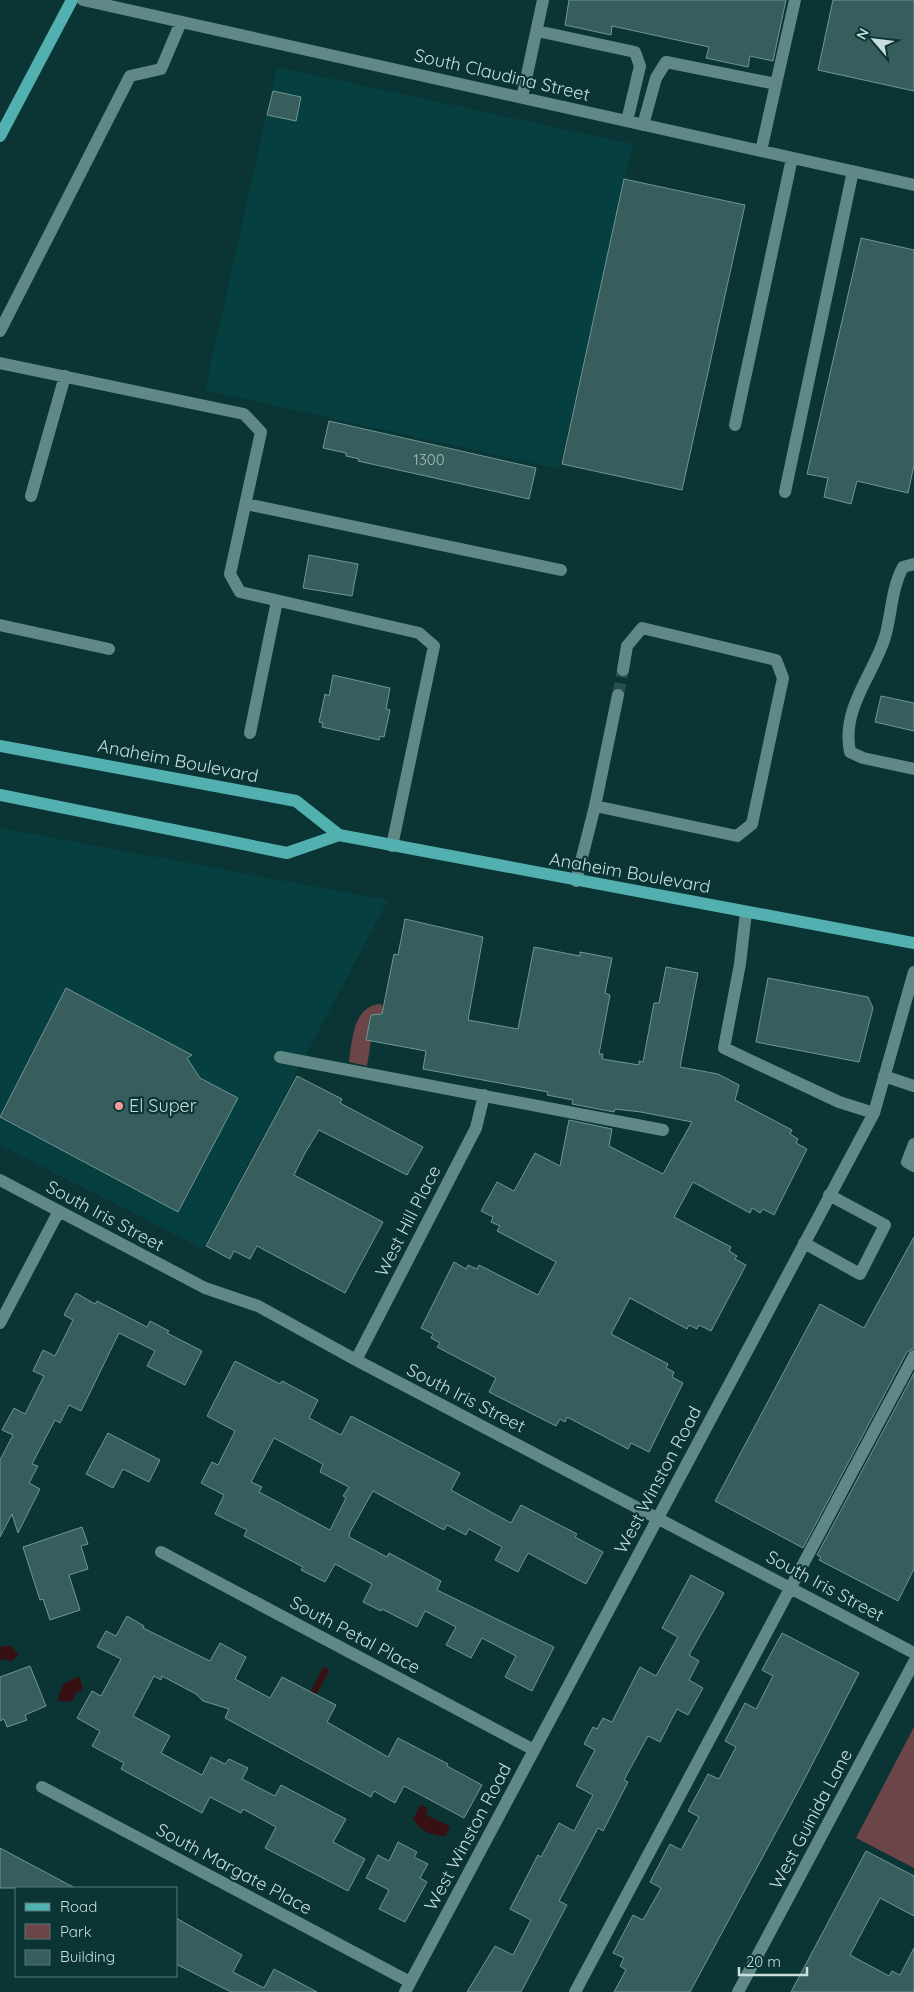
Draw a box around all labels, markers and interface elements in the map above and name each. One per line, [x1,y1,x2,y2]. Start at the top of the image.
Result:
north arrow [849,15,899,65]
text: N [852,25,873,43]
street label: South Claudina Street [412,43,592,106]
house number: 1300 [413,450,445,469]
street label: Anaheim Boulevard [96,734,260,787]
street label: Anaheim Boulevard [548,847,712,898]
place label: El Super [129,1094,197,1117]
marker: El Super [113,1100,125,1112]
street label: West Hill Place [370,1161,446,1280]
street label: South Iris Street [42,1175,168,1256]
street label: South Iris Street [403,1358,530,1437]
street label: West Winston Road [609,1402,706,1557]
street label: South Iris Street [762,1545,888,1626]
street label: South Petal Place [286,1590,424,1679]
street label: West Guinida Lane [764,1745,857,1893]
street label: West Winston Road [419,1759,516,1914]
street label: South Margate Place [152,1818,316,1919]
legend [15,1887,178,1977]
text: Road [60,1897,97,1916]
text: Park [60,1922,92,1941]
scale bar [739,1944,806,1976]
text: Building [60,1947,115,1966]
text: 20 m [746,1952,781,1971]

